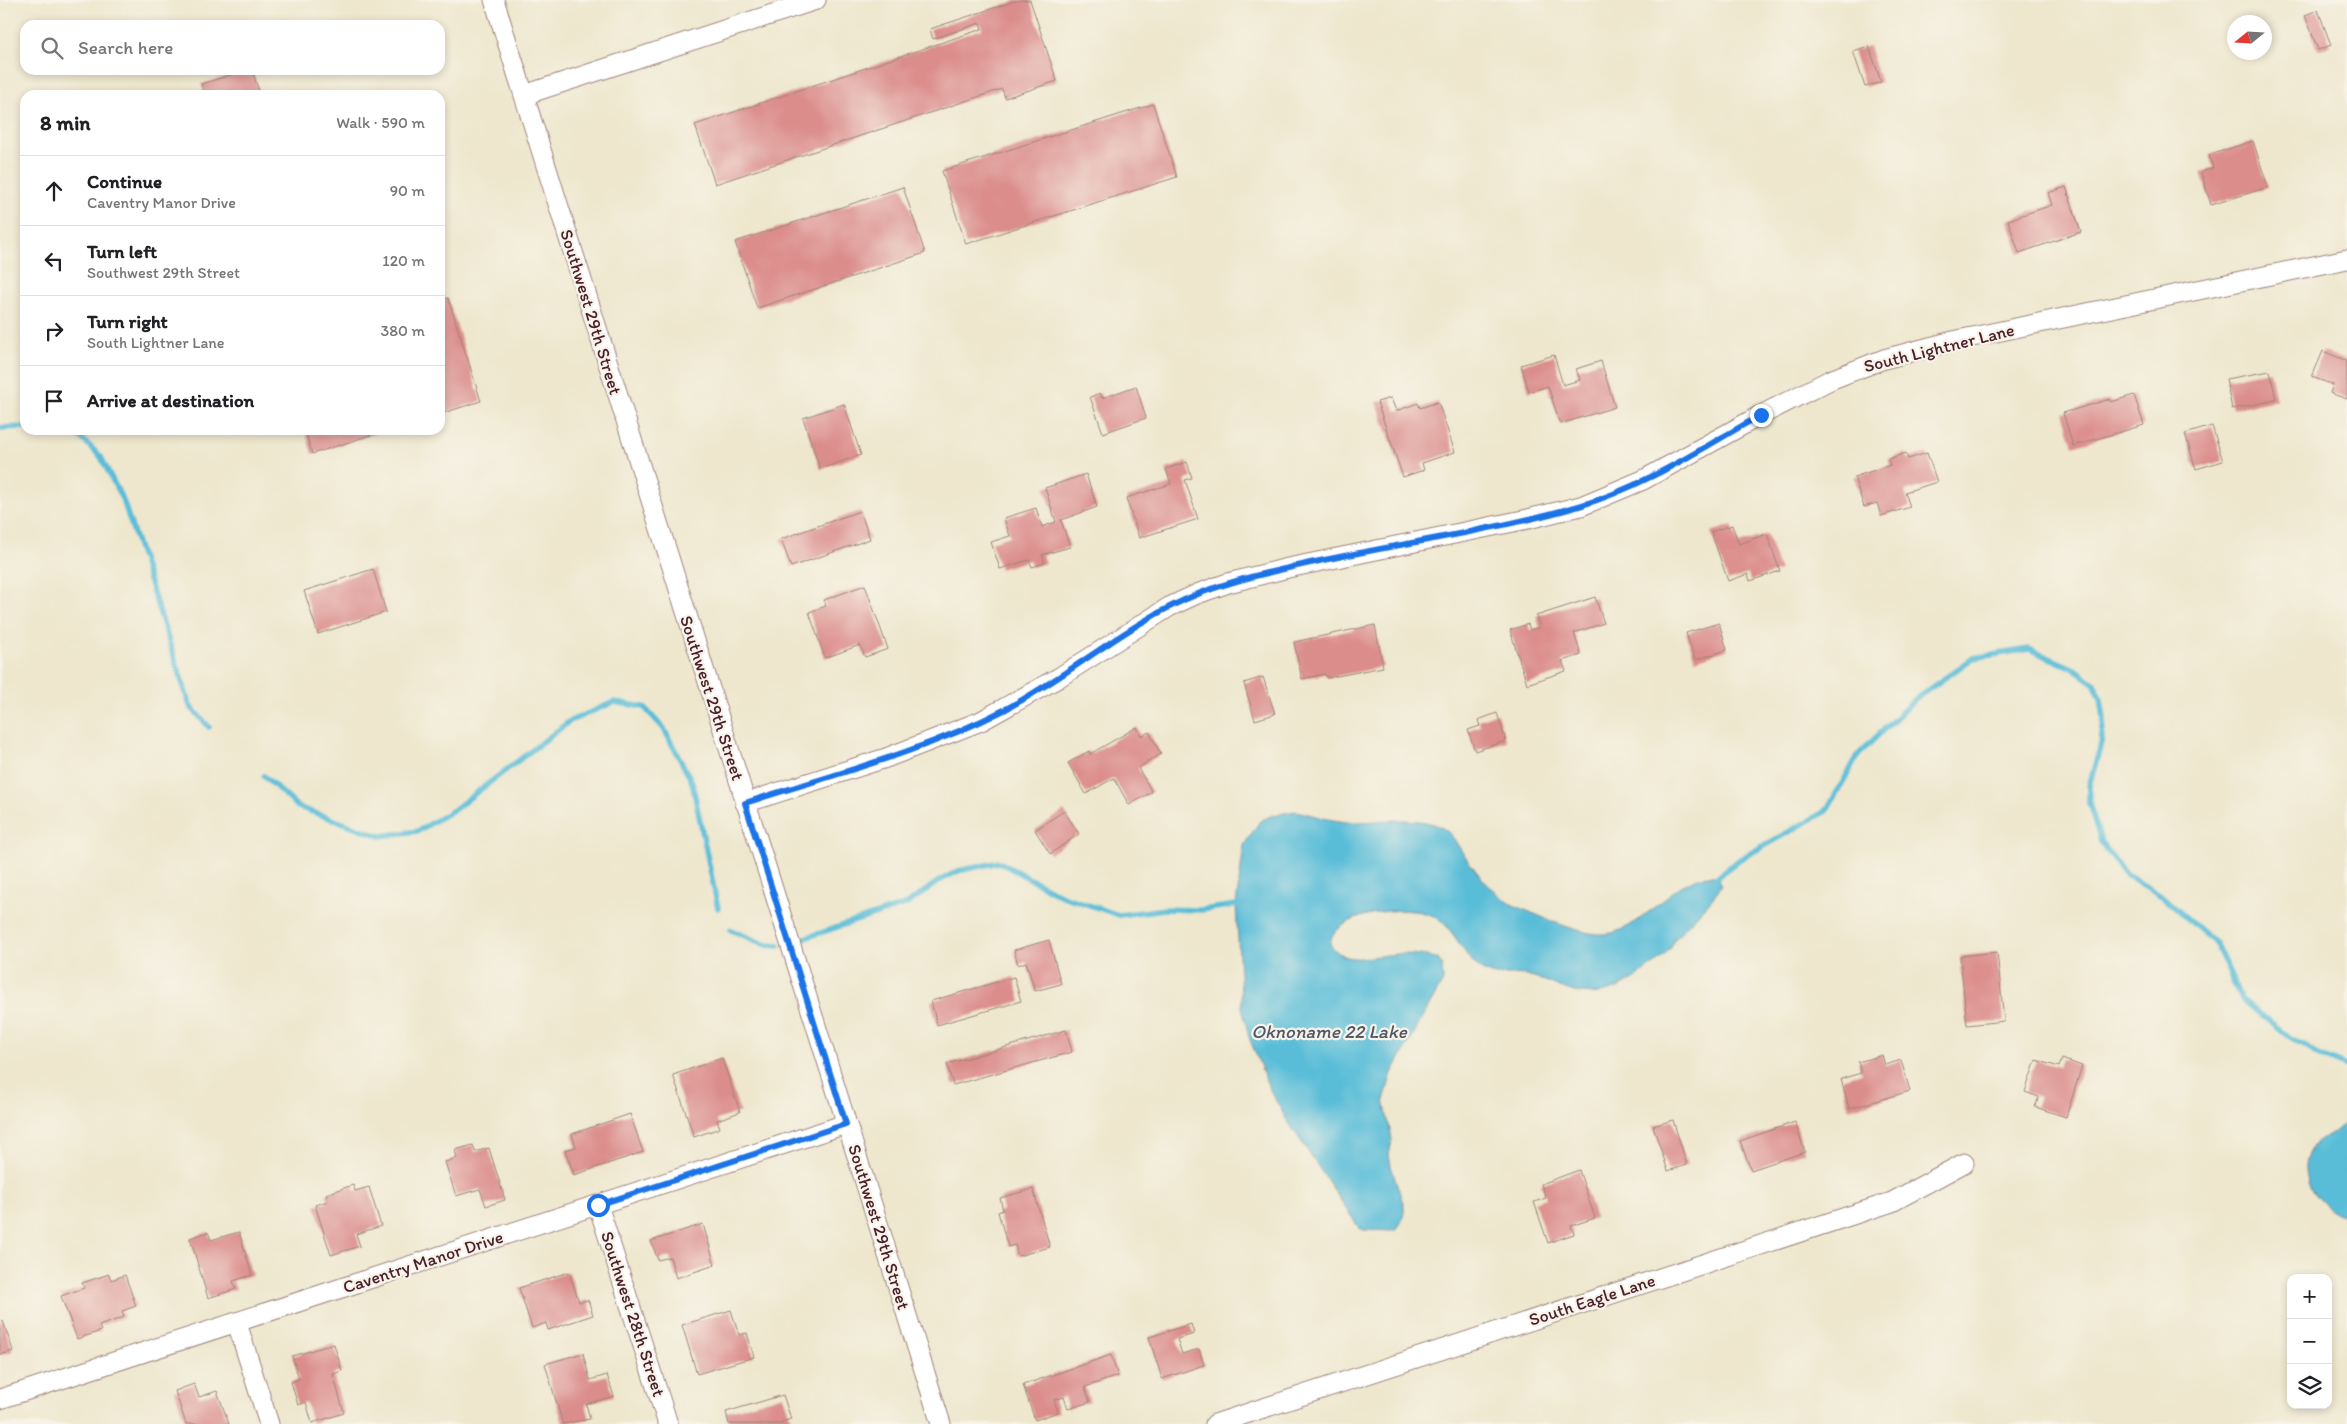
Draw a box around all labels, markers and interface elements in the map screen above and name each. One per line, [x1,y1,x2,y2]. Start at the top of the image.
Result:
north arrow [2227,15,2272,60]
search box [20,20,445,75]
icon: search [38,34,66,62]
text: Search here [78,36,173,59]
text: 8 min [40,110,90,135]
text: Walk · 590 m [336,113,425,132]
text: Continue [87,170,162,193]
icon: ahead [40,177,68,205]
text: 90 m [390,181,425,200]
text: Caventry Manor Drive [87,193,236,212]
street label: Southwest 29th Street [555,226,627,398]
text: Turn left [87,240,157,263]
icon: left [40,247,68,275]
text: 120 m [382,251,425,270]
text: Southwest 29th Street [87,263,240,282]
text: Turn right [87,310,168,333]
icon: right [40,317,68,345]
street label: South Lightner Lane [1861,319,2017,377]
text: 380 m [381,321,425,340]
text: South Lightner Lane [87,333,225,352]
icon: arrive [40,387,68,415]
text: Arrive at destination [87,389,254,412]
route end [1750,404,1773,427]
street label: Southwest 29th Street [675,613,749,783]
water label: Oknoname 22 Lake [1251,1020,1408,1043]
street label: Southwest 29th Street [843,1141,915,1313]
route start [587,1194,610,1217]
street label: Caventry Manor Drive [340,1226,506,1298]
street label: Southwest 28th Street [596,1229,670,1400]
street label: South Eagle Lane [1526,1269,1658,1331]
map controls [2287,1274,2332,1409]
button: + [2287,1274,2332,1319]
button: − [2287,1319,2332,1364]
button: layers [2287,1364,2332,1409]

